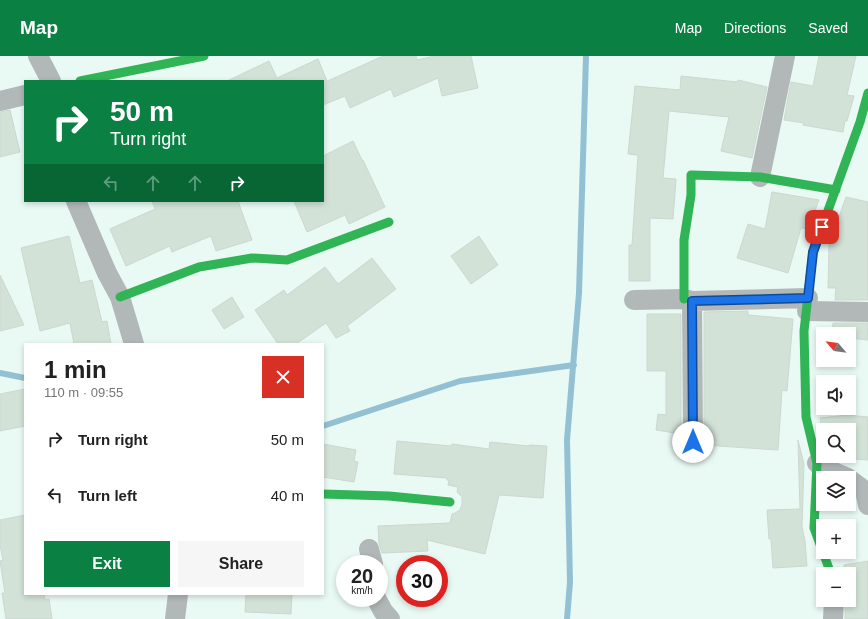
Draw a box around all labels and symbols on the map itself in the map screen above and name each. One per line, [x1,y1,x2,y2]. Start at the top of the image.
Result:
pin [805,210,839,244]
north arrow [816,327,856,367]
position arrow [672,421,714,463]
speed limit sign: 30 [396,555,448,607]

